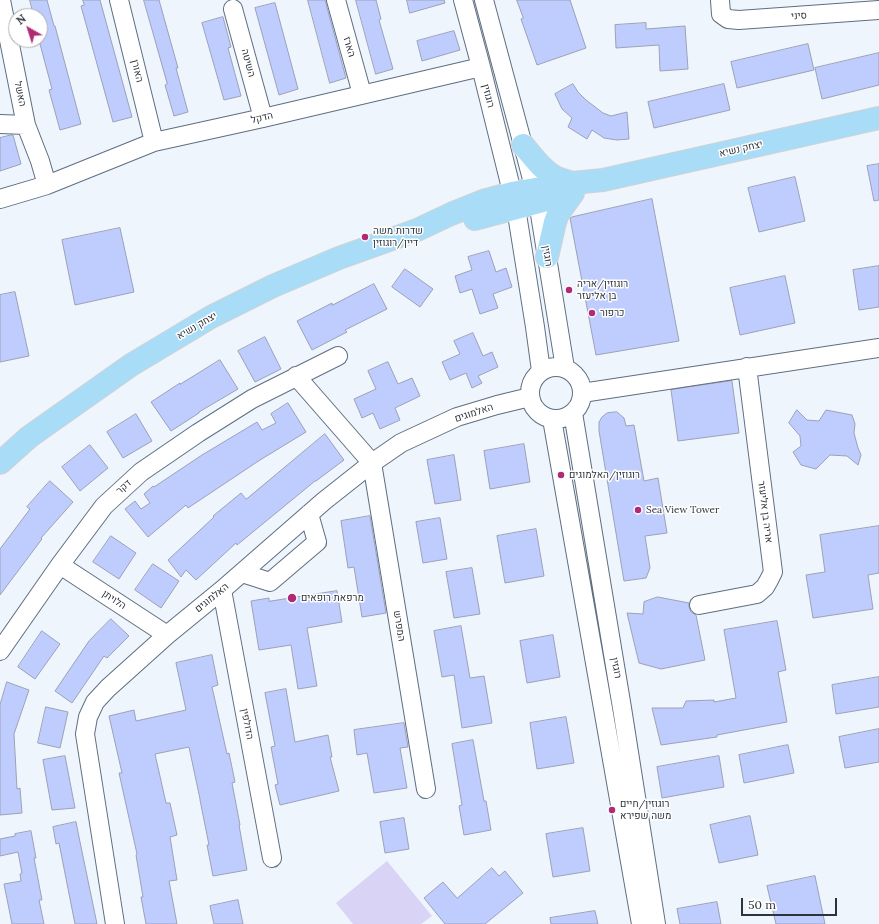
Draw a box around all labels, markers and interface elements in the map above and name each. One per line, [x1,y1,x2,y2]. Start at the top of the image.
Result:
north arrow [8,8,48,48]
street label: סיני [791,9,807,23]
text: N [13,11,29,28]
street label: הארז [340,35,358,59]
street label: השיטה [238,47,258,79]
street label: האורן [128,58,146,84]
street label: האשל [11,80,29,108]
street label: רוגוזין [479,83,497,109]
street label: הדקל [250,110,274,126]
street label: יצחק נשיא [718,138,764,160]
place label: שדרות משה דיין/רוגוזין [373,225,423,248]
marker: שדרות משה דיין/רוגוזין [360,232,370,242]
street label: רוגזין [539,245,555,267]
place label: רוגוזין/אריה בן אליעזר [577,278,628,302]
marker: רוגוזין/אריה בן אליעזר [564,285,574,295]
place label: כרפור [600,307,624,319]
marker: כרפור [587,308,597,318]
street label: יצחק נשיא [175,310,219,342]
street label: האלמוגים [453,401,495,425]
place label: רוגוזין/האלמוגים [569,469,640,481]
marker: רוגוזין/האלמוגים [556,470,566,480]
street label: דקר [114,477,134,497]
street label: אריה בן אליעזר [755,480,775,544]
place label: Sea View Tower [646,504,719,516]
marker: Sea View Tower [633,505,643,515]
street label: האלמוגים [193,581,231,615]
street label: הלויתן [100,588,128,612]
marker: מרפאת רופאים [286,592,298,604]
place label: מרפאת רופאים [301,592,364,604]
street label: המפרש [391,610,407,642]
street label: רוגזין [608,657,624,679]
street label: הדולפין [238,707,256,741]
place label: רוגוזין/חיים משה שפירא [620,798,671,822]
marker: רוגוזין/חיים משה שפירא [607,805,617,815]
scale bar [743,890,839,916]
text: 50 m [748,897,776,912]

